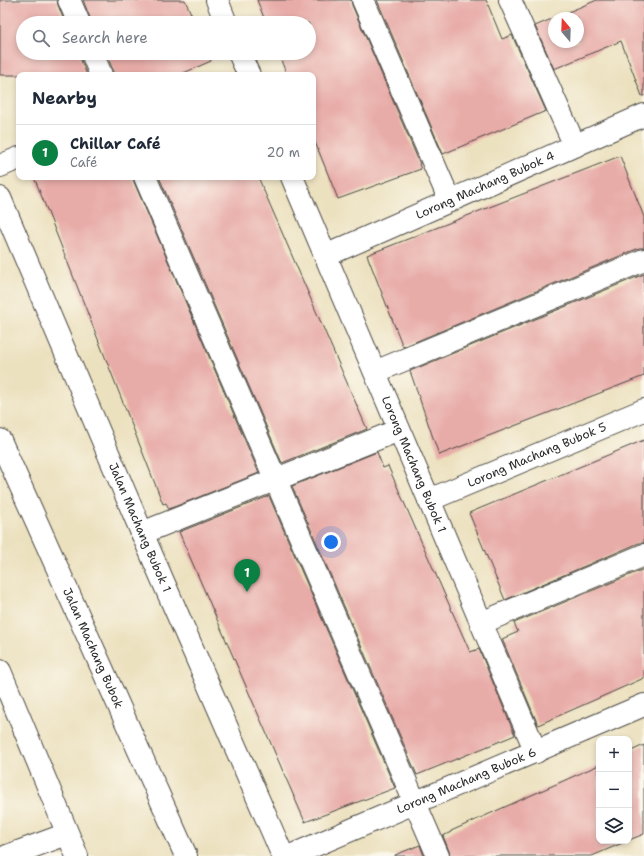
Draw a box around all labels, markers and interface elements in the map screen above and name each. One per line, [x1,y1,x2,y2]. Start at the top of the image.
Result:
north arrow [548,12,584,48]
search box [16,16,316,60]
icon: search [30,27,52,49]
text: Search here [62,28,148,48]
text: Nearby [32,87,97,109]
text: Chillar Café [70,134,161,154]
text: 1 [42,144,48,161]
text: 20 m [267,144,300,161]
street label: Lorong Machang Bubok 4 [413,148,557,223]
text: Café [70,154,97,171]
street label: Lorong Machang Bubok 1 [378,393,450,535]
street label: Lorong Machang Bubok 5 [465,419,609,491]
street label: Jalan Machang Bubok 1 [105,460,175,595]
your location [321,532,341,552]
pin: 1 [234,559,260,592]
street label: Jalan Machang Bubok [59,585,127,711]
map controls [596,736,632,844]
button: + [596,736,632,772]
street label: Lorong Machang Bubok 6 [394,744,539,818]
button: − [596,772,632,808]
button: layers [596,808,632,844]

